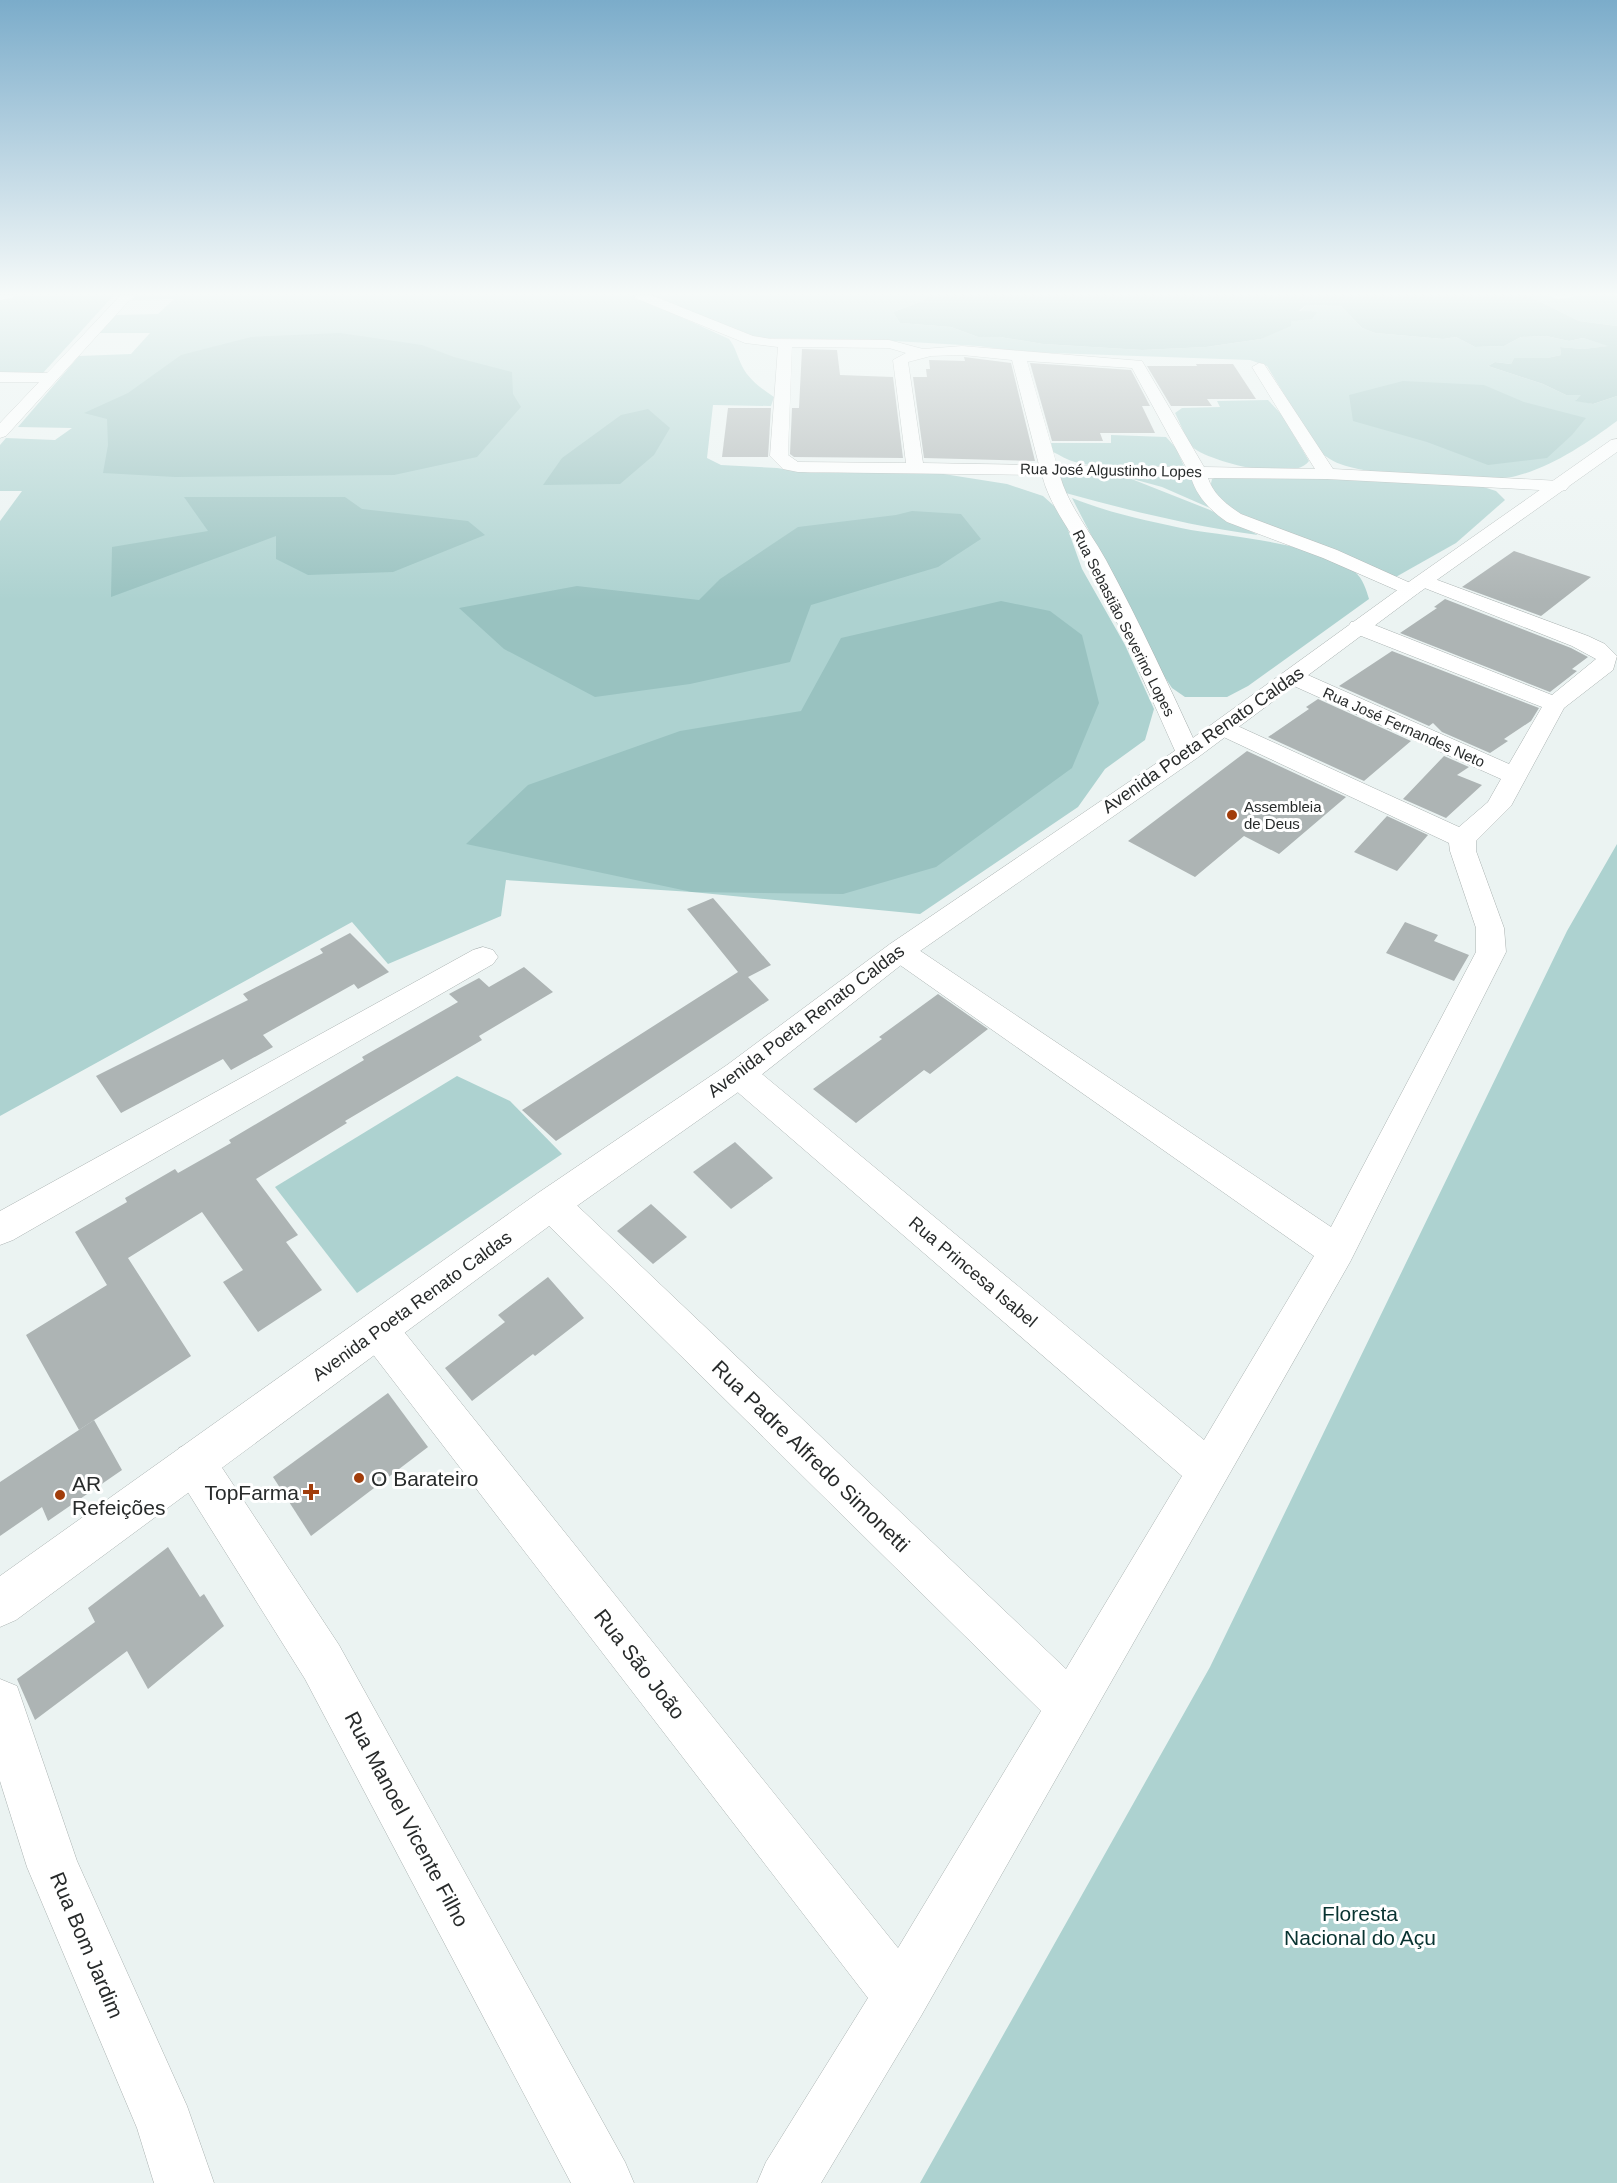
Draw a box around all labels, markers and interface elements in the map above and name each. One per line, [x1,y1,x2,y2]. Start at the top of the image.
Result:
street label: Rua José Algustinho Lopes [1020,460,1202,480]
street label: Rua Sebastião Severino Lopes [1069,527,1179,719]
street label: Avenida Poeta Renato Caldas [1099,663,1307,817]
street label: Rua José Fernandes Neto [1321,684,1487,770]
place label: Assembleia de Deus [1244,798,1322,832]
marker: Assembleia de Deus [1225,808,1239,822]
street label: Avenida Poeta Renato Caldas [704,941,908,1101]
street label: Rua Princesa Isabel [905,1213,1041,1331]
street label: Avenida Poeta Renato Caldas [309,1227,515,1385]
street label: Rua Padre Alfredo Simonetti [708,1356,914,1556]
place label: O Barateiro [371,1467,478,1490]
marker: O Barateiro [352,1471,366,1485]
place label: AR Refeições [72,1472,165,1519]
place label: TopFarma [204,1481,299,1504]
marker: TopFarma [304,1485,318,1499]
marker: AR Refeições [53,1488,67,1502]
street label: Rua São João [590,1604,690,1724]
street label: Rua Manoel Vicente Filho [340,1708,474,1930]
street label: Rua Bom Jardim [46,1869,128,2021]
park label: Floresta Nacional do Açu [1284,1902,1436,1949]

